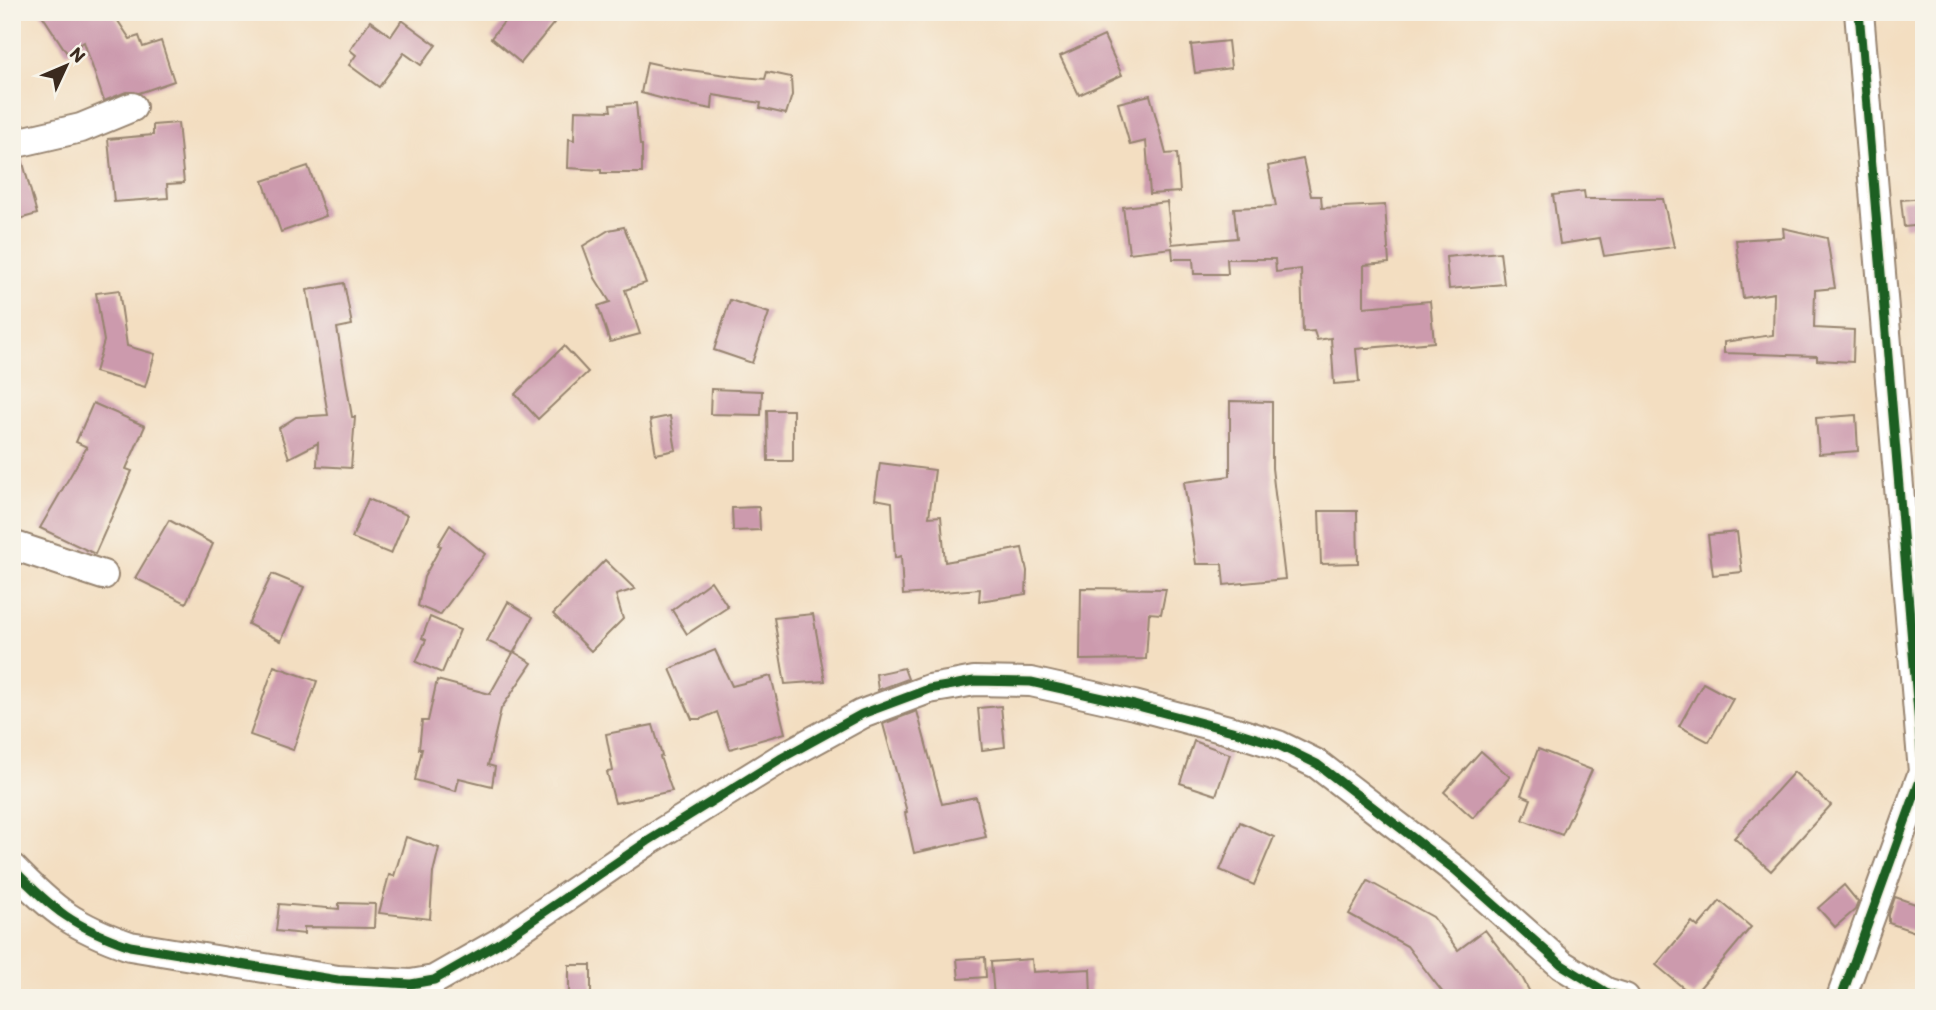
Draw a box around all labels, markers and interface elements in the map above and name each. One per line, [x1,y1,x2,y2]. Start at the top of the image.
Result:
north arrow [32,32,102,102]
text: N [65,42,91,67]

